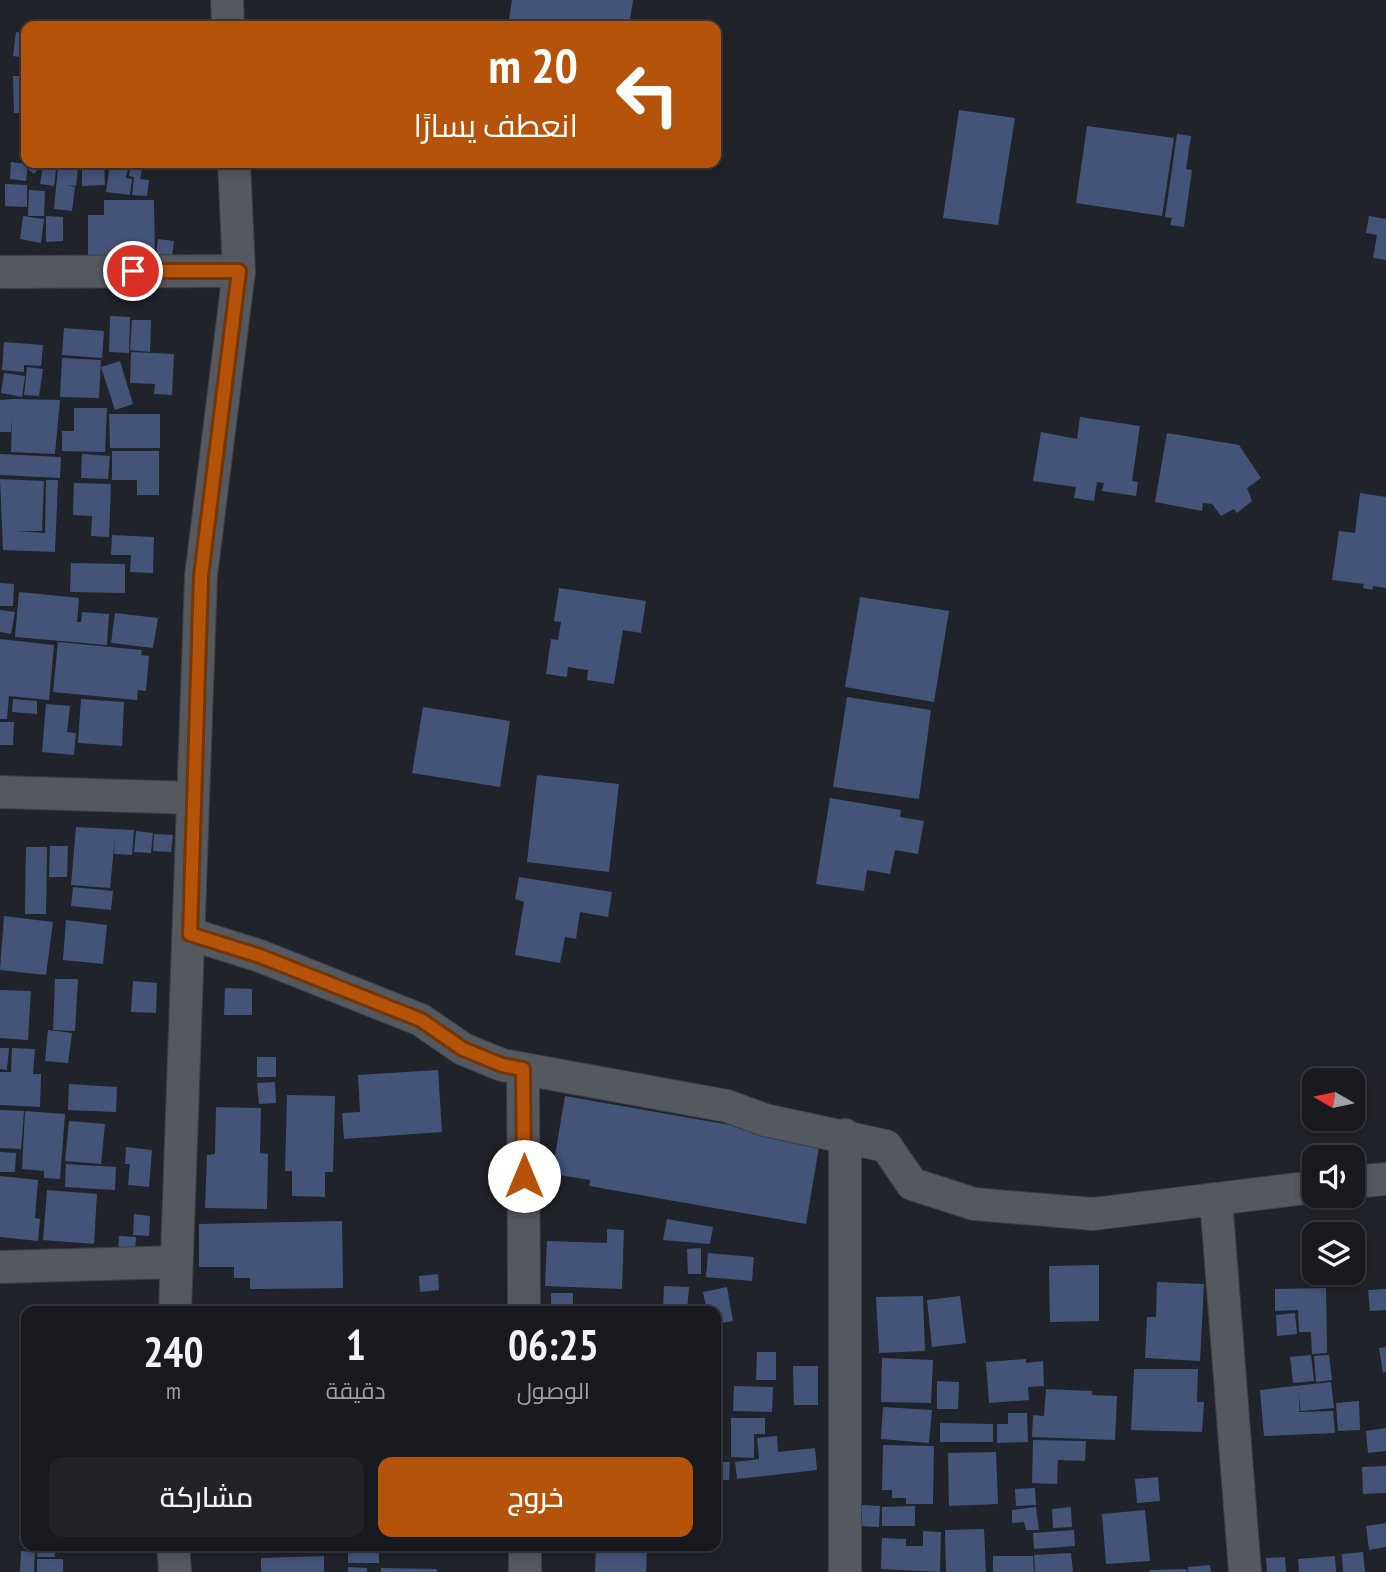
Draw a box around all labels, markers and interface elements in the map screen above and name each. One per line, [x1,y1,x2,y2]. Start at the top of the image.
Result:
text: 20 m [489,33,578,97]
icon: left [602,49,693,140]
text: انعطف يسارًا [413,104,578,146]
pin [103,241,163,301]
icon: arrive [114,252,152,290]
north arrow [1302,1068,1365,1130]
map controls [1302,1068,1365,1285]
position arrow [487,1139,561,1213]
button: sound [1302,1145,1365,1208]
button: layers [1302,1222,1365,1285]
text: 1 [346,1317,366,1372]
text: 06:25 [508,1317,599,1372]
text: 240 [143,1324,204,1379]
text: m [166,1376,181,1405]
text: دقيقة [326,1376,386,1405]
text: الوصول [517,1376,590,1405]
button: مشاركة [49,1457,364,1537]
button: خروج [378,1457,693,1537]

